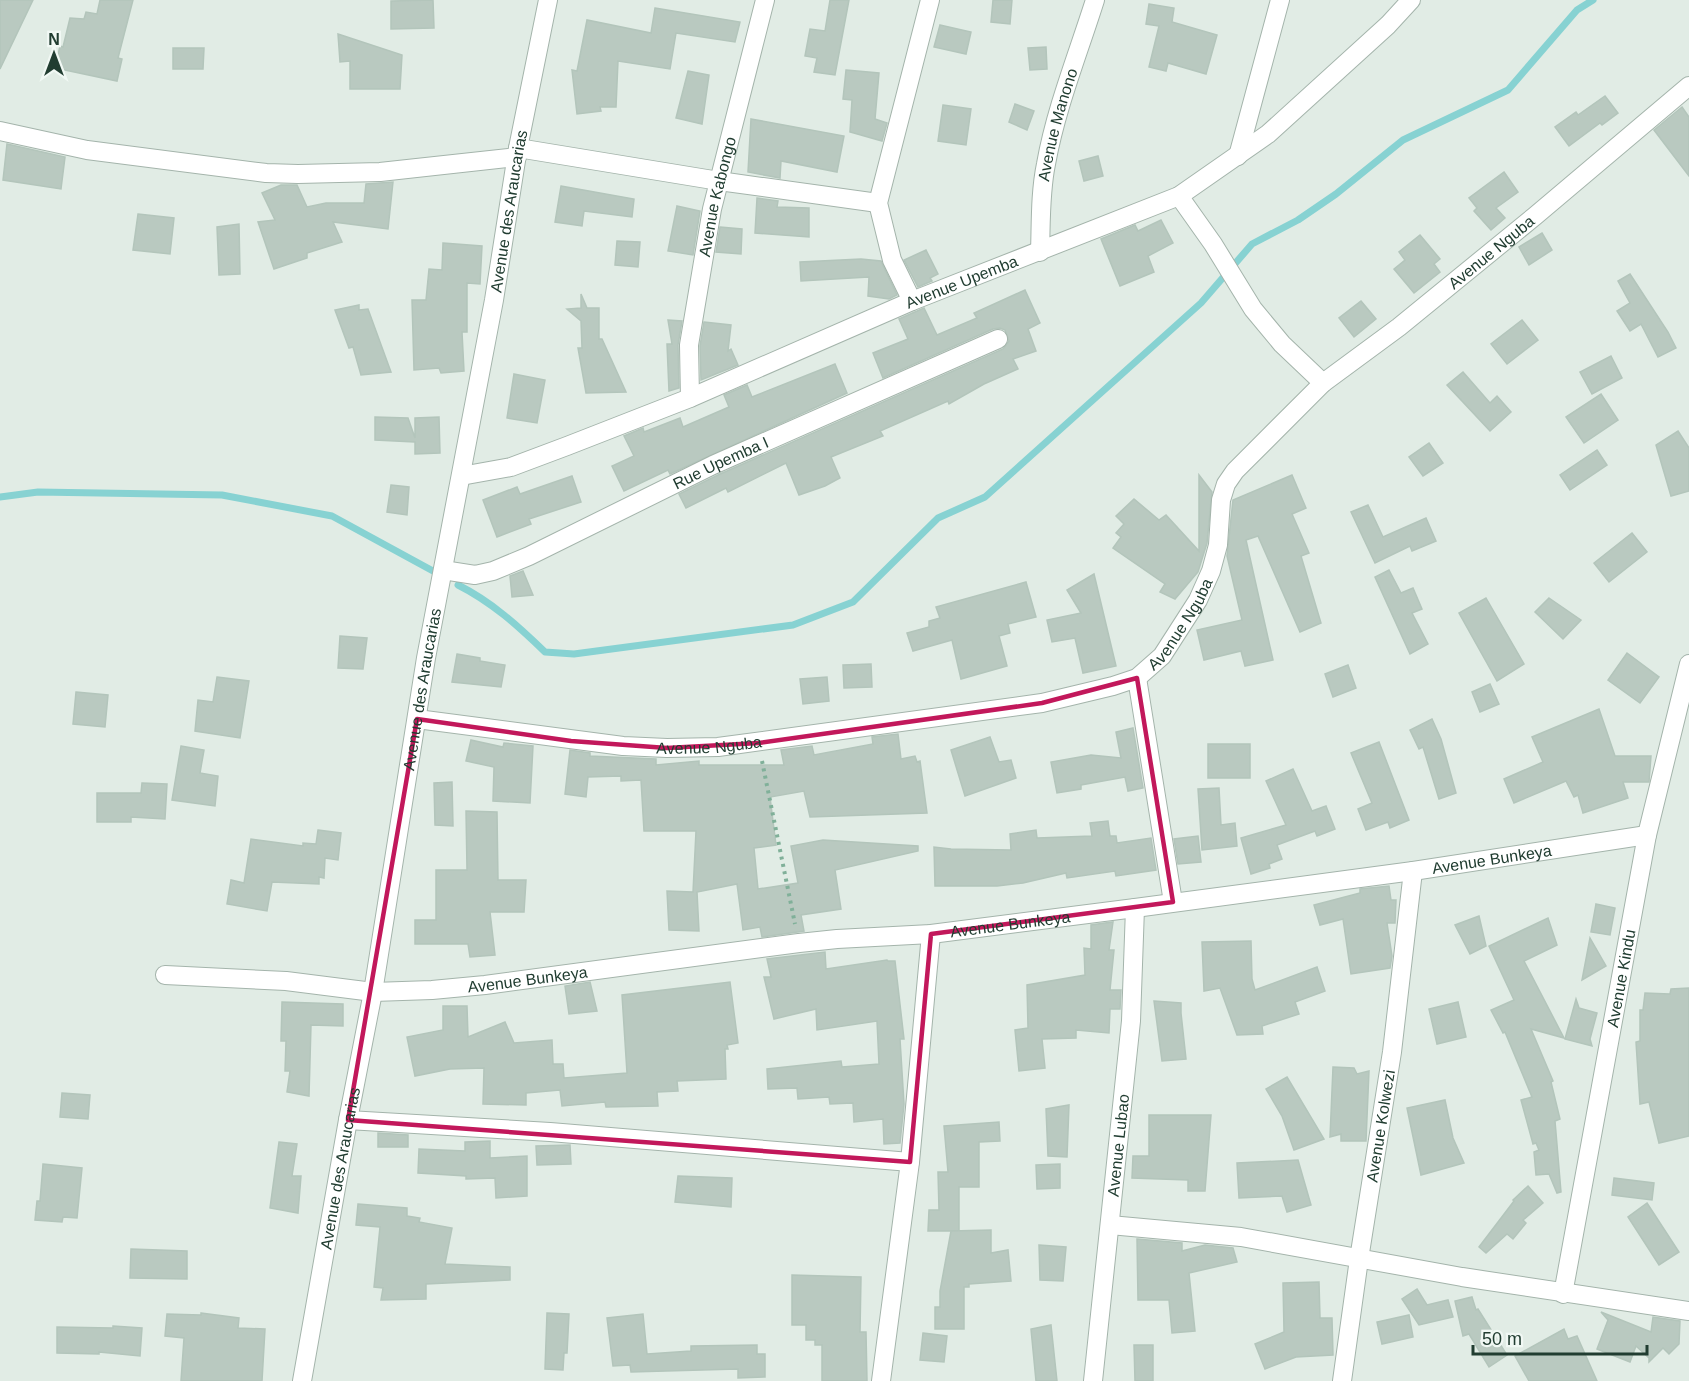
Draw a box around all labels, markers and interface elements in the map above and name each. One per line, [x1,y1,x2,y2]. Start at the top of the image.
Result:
north arrow [24,24,84,84]
text: N [48,31,60,48]
street label: Avenue Manono [1035,66,1080,182]
street label: Avenue des Araucarias [487,128,530,294]
street label: Avenue Kabongo [696,135,739,258]
street label: Avenue Nguba [1445,212,1537,292]
street label: Avenue Upemba [903,252,1020,311]
street label: Rue Upemba I [670,433,771,492]
street label: Avenue Nguba [1144,576,1215,673]
street label: Avenue des Araucarias [400,607,444,772]
street label: Avenue Nguba [656,733,763,757]
street label: Avenue Bunkeya [1431,841,1553,876]
street label: Avenue Bunkeya [949,908,1071,940]
street label: Avenue Kindu [1603,928,1638,1029]
street label: Avenue Bunkeya [467,963,589,995]
street label: Avenue Kolwezi [1363,1068,1398,1183]
street label: Avenue des Araucarias [317,1086,363,1251]
street label: Avenue Lubao [1104,1093,1132,1197]
scale bar [1473,1318,1647,1356]
text: 50 m [1482,1329,1522,1349]

